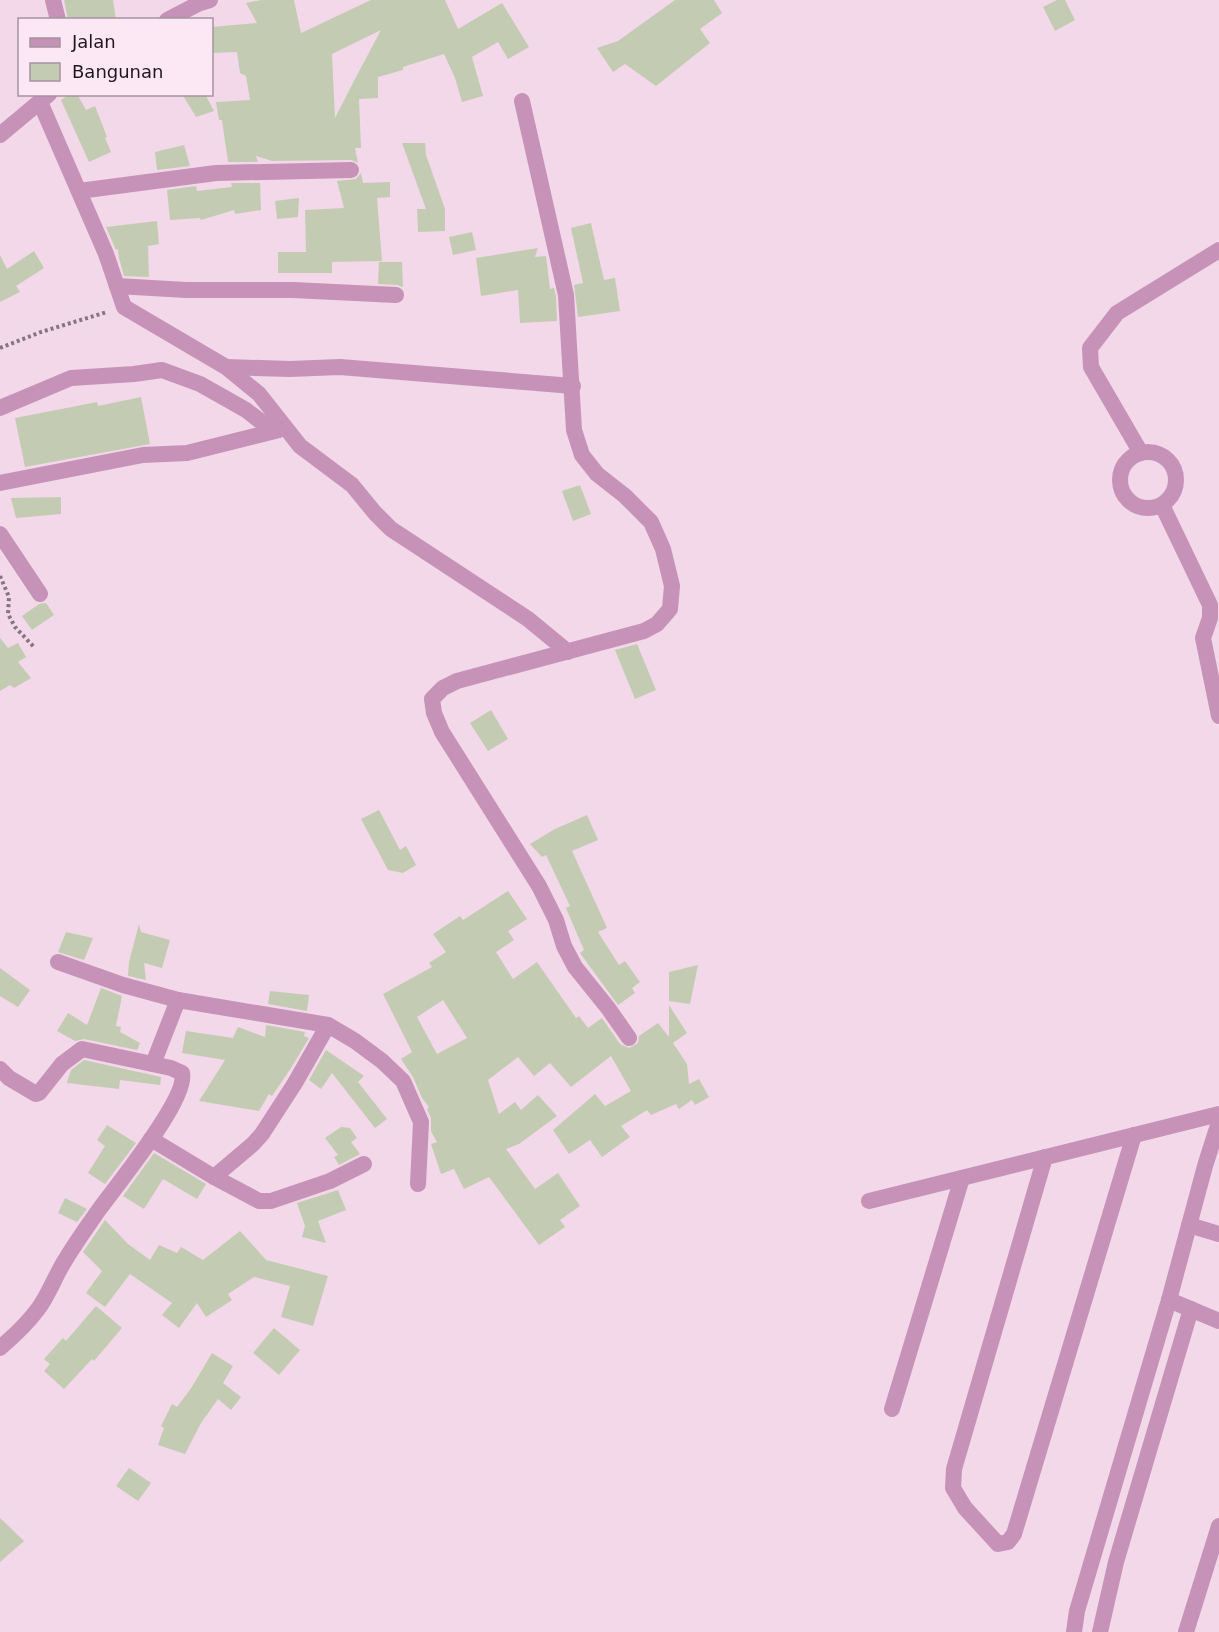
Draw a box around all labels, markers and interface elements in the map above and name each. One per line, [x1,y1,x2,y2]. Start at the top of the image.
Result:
legend [18,18,213,96]
text: Jalan [71,31,116,52]
text: Bangunan [72,61,163,82]

